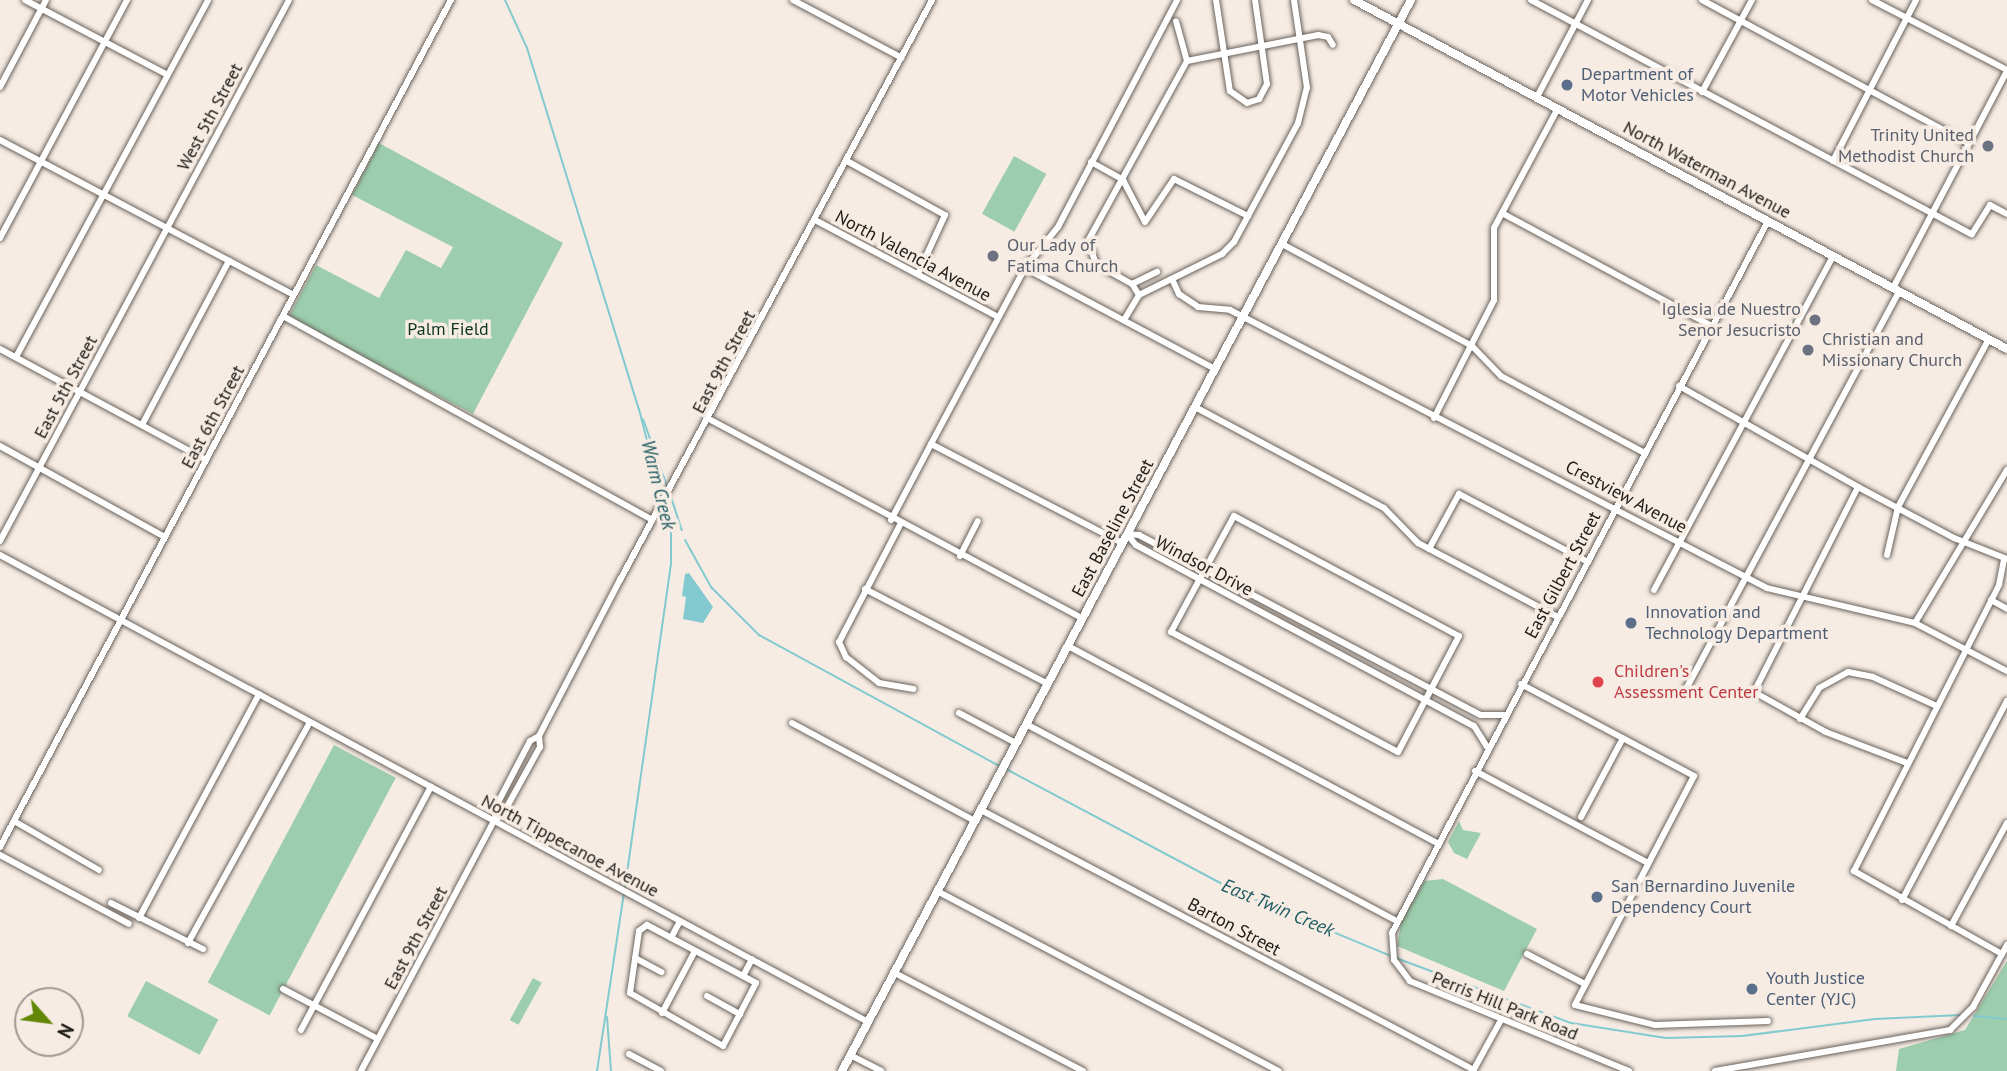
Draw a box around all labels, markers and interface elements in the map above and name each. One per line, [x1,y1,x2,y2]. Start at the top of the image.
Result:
street label: West 5th Street [173,60,247,174]
place label: Department of Motor Vehicles [1581,64,1694,106]
marker: Department of Motor Vehicles [1559,77,1575,93]
street label: North Waterman Avenue [1619,116,1795,224]
place label: Trinity United Methodist Church [1838,125,1974,168]
marker: Trinity United Methodist Church [1980,138,1996,154]
street label: North Valencia Avenue [831,205,995,307]
place label: Our Lady of Fatima Church [1007,235,1118,278]
marker: Our Lady of Fatima Church [985,248,1001,264]
place label: Iglesia de Nuestro Senor Jesucristo [1662,299,1801,342]
street label: East 9th Street [688,307,760,417]
marker: Iglesia de Nuestro Senor Jesucristo [1807,312,1823,328]
park label: Palm Field [407,318,489,340]
place label: Christian and Missionary Church [1822,329,1963,372]
street label: East 5th Street [30,332,102,442]
marker: Christian and Missionary Church [1800,342,1816,358]
street label: East 6th Street [177,362,249,472]
water label: Warm Creek [636,438,680,532]
street label: East Baseline Street [1068,455,1158,601]
street label: Crestview Avenue [1561,456,1691,538]
street label: East Gilbert Street [1520,508,1606,642]
street label: Windsor Drive [1151,531,1257,601]
place label: Innovation and Technology Department [1645,602,1829,644]
marker: Innovation and Technology Department [1623,615,1639,631]
place label: Children's Assessment Center [1614,661,1758,704]
marker: Children's Assessment Center [1588,672,1608,692]
street label: North Tippecanoe Avenue [477,790,663,902]
water label: East Twin Creek [1218,874,1338,942]
place label: San Bernardino Juvenile Dependency Court [1611,876,1795,918]
street label: East 9th Street [380,883,452,993]
marker: San Bernardino Juvenile Dependency Court [1589,889,1605,905]
street label: Barton Street [1184,893,1284,961]
street label: Perris Hill Park Road [1429,967,1581,1045]
place label: Youth Justice Center (YJC) [1766,968,1865,1010]
marker: Youth Justice Center (YJC) [1744,981,1760,997]
north arrow [14,987,84,1057]
text: N [52,1020,79,1042]

